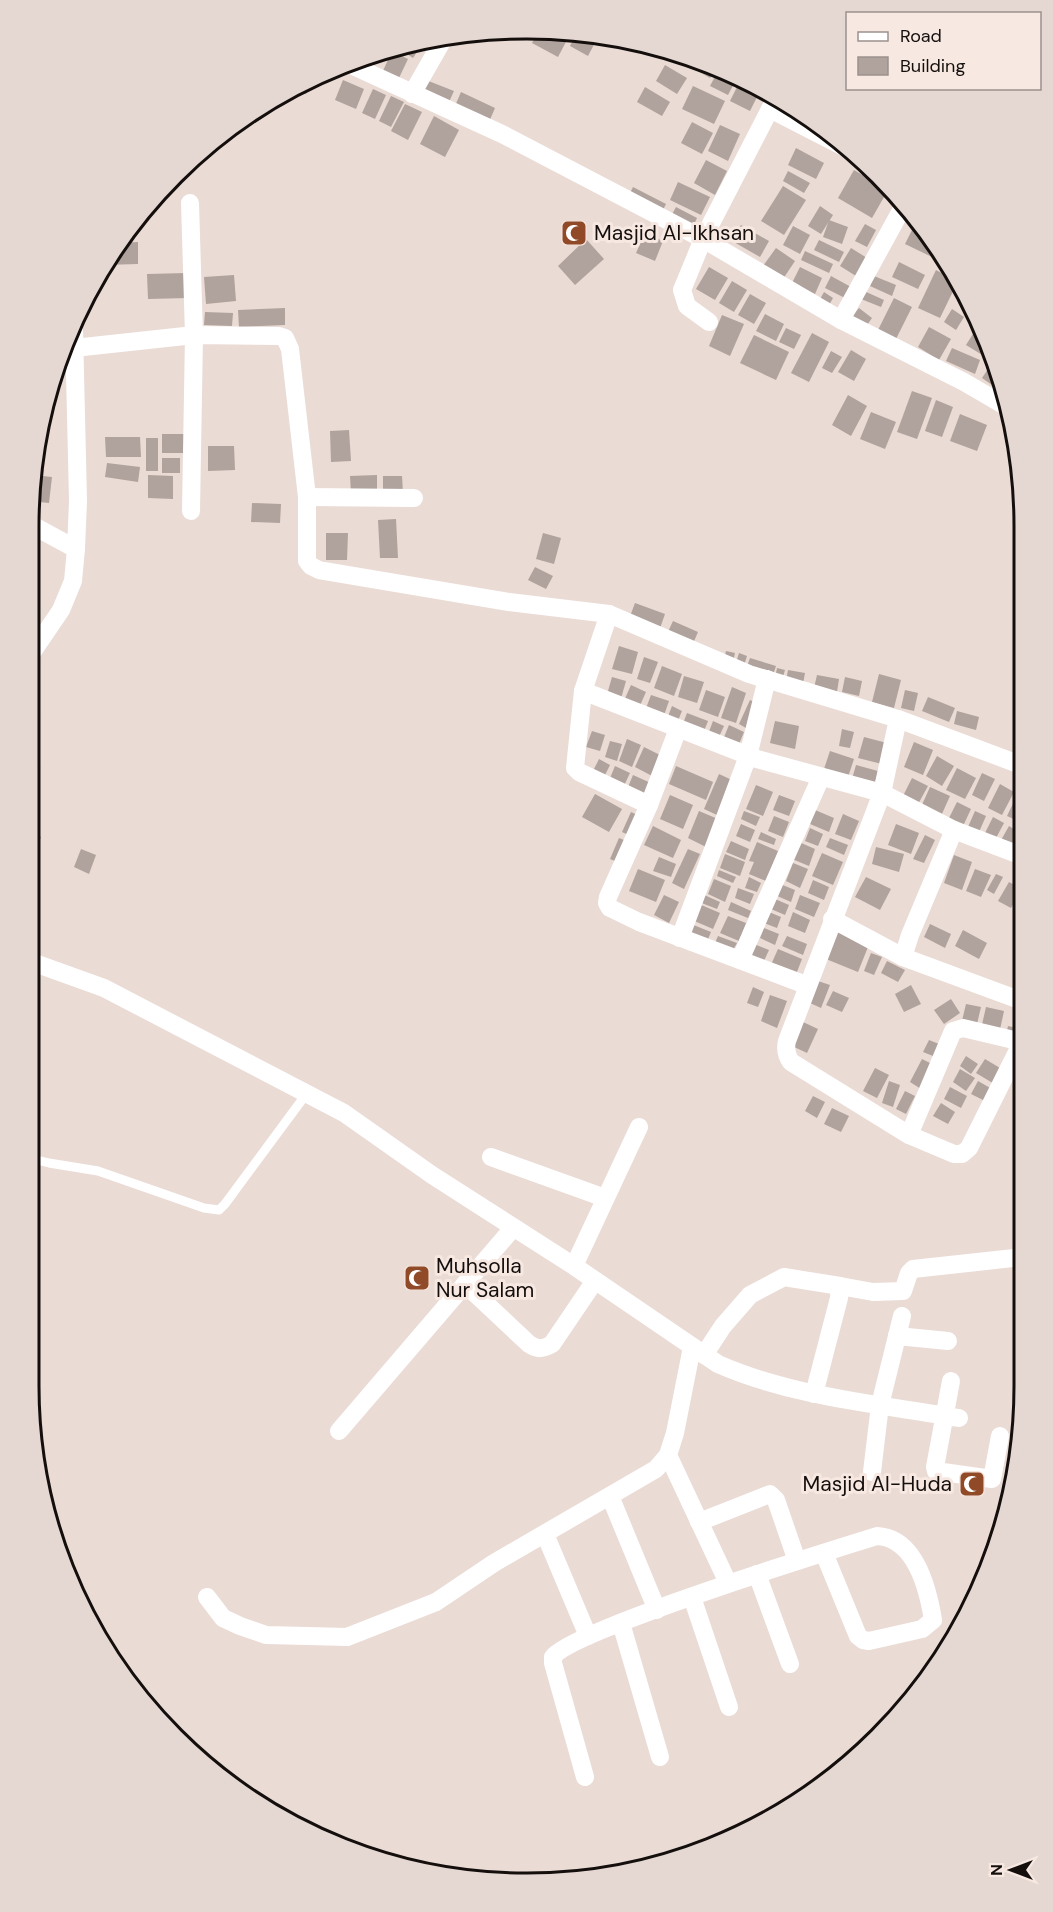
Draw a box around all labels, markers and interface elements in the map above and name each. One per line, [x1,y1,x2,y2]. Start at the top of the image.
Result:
legend [846,12,1041,90]
text: Road [900,24,942,48]
text: Building [900,54,965,78]
mosque icon: Masjid Al-Ikhsan [559,218,589,248]
place label: Masjid Al-Ikhsan [594,219,754,247]
place label: Muhsolla Nur Salam [436,1252,534,1304]
mosque icon: Muhsolla Nur Salam [402,1263,432,1293]
mosque icon: Masjid Al-Huda [957,1469,987,1499]
place label: Masjid Al-Huda [803,1470,952,1498]
north arrow [981,1840,1041,1900]
text: N [986,1864,1007,1876]

